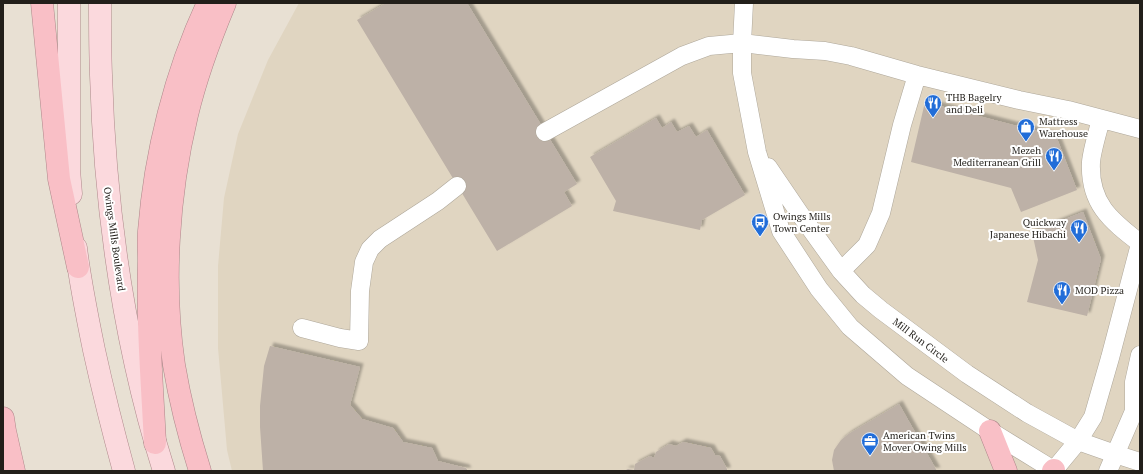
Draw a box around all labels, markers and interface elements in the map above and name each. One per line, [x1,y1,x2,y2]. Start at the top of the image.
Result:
place label: THB Bagelry and Deli [946,91,1003,116]
restaurant icon: THB Bagelry and Deli [923,93,943,118]
place label: Mattress Warehouse [1039,115,1088,140]
shop icon: Mattress Warehouse [1016,117,1036,142]
place label: Mezeh Mediterranean Grill [953,144,1041,169]
restaurant icon: Mezeh Mediterranean Grill [1044,146,1064,171]
street label: Owings Mills Boulevard [101,186,128,292]
place label: Owings Mills Town Center [773,210,831,235]
bus stop icon: Owings Mills Town Center [750,212,770,237]
place label: Quickway Japanese Hibachi [990,216,1067,241]
restaurant icon: Quickway Japanese Hibachi [1069,218,1089,243]
restaurant icon: MOD Pizza [1052,280,1072,305]
place label: MOD Pizza [1075,284,1124,297]
street label: Mill Run Circle [890,315,951,366]
place label: American Twins Mover Owing Mills [883,429,967,454]
office icon: American Twins Mover Owing Mills [860,431,880,456]

